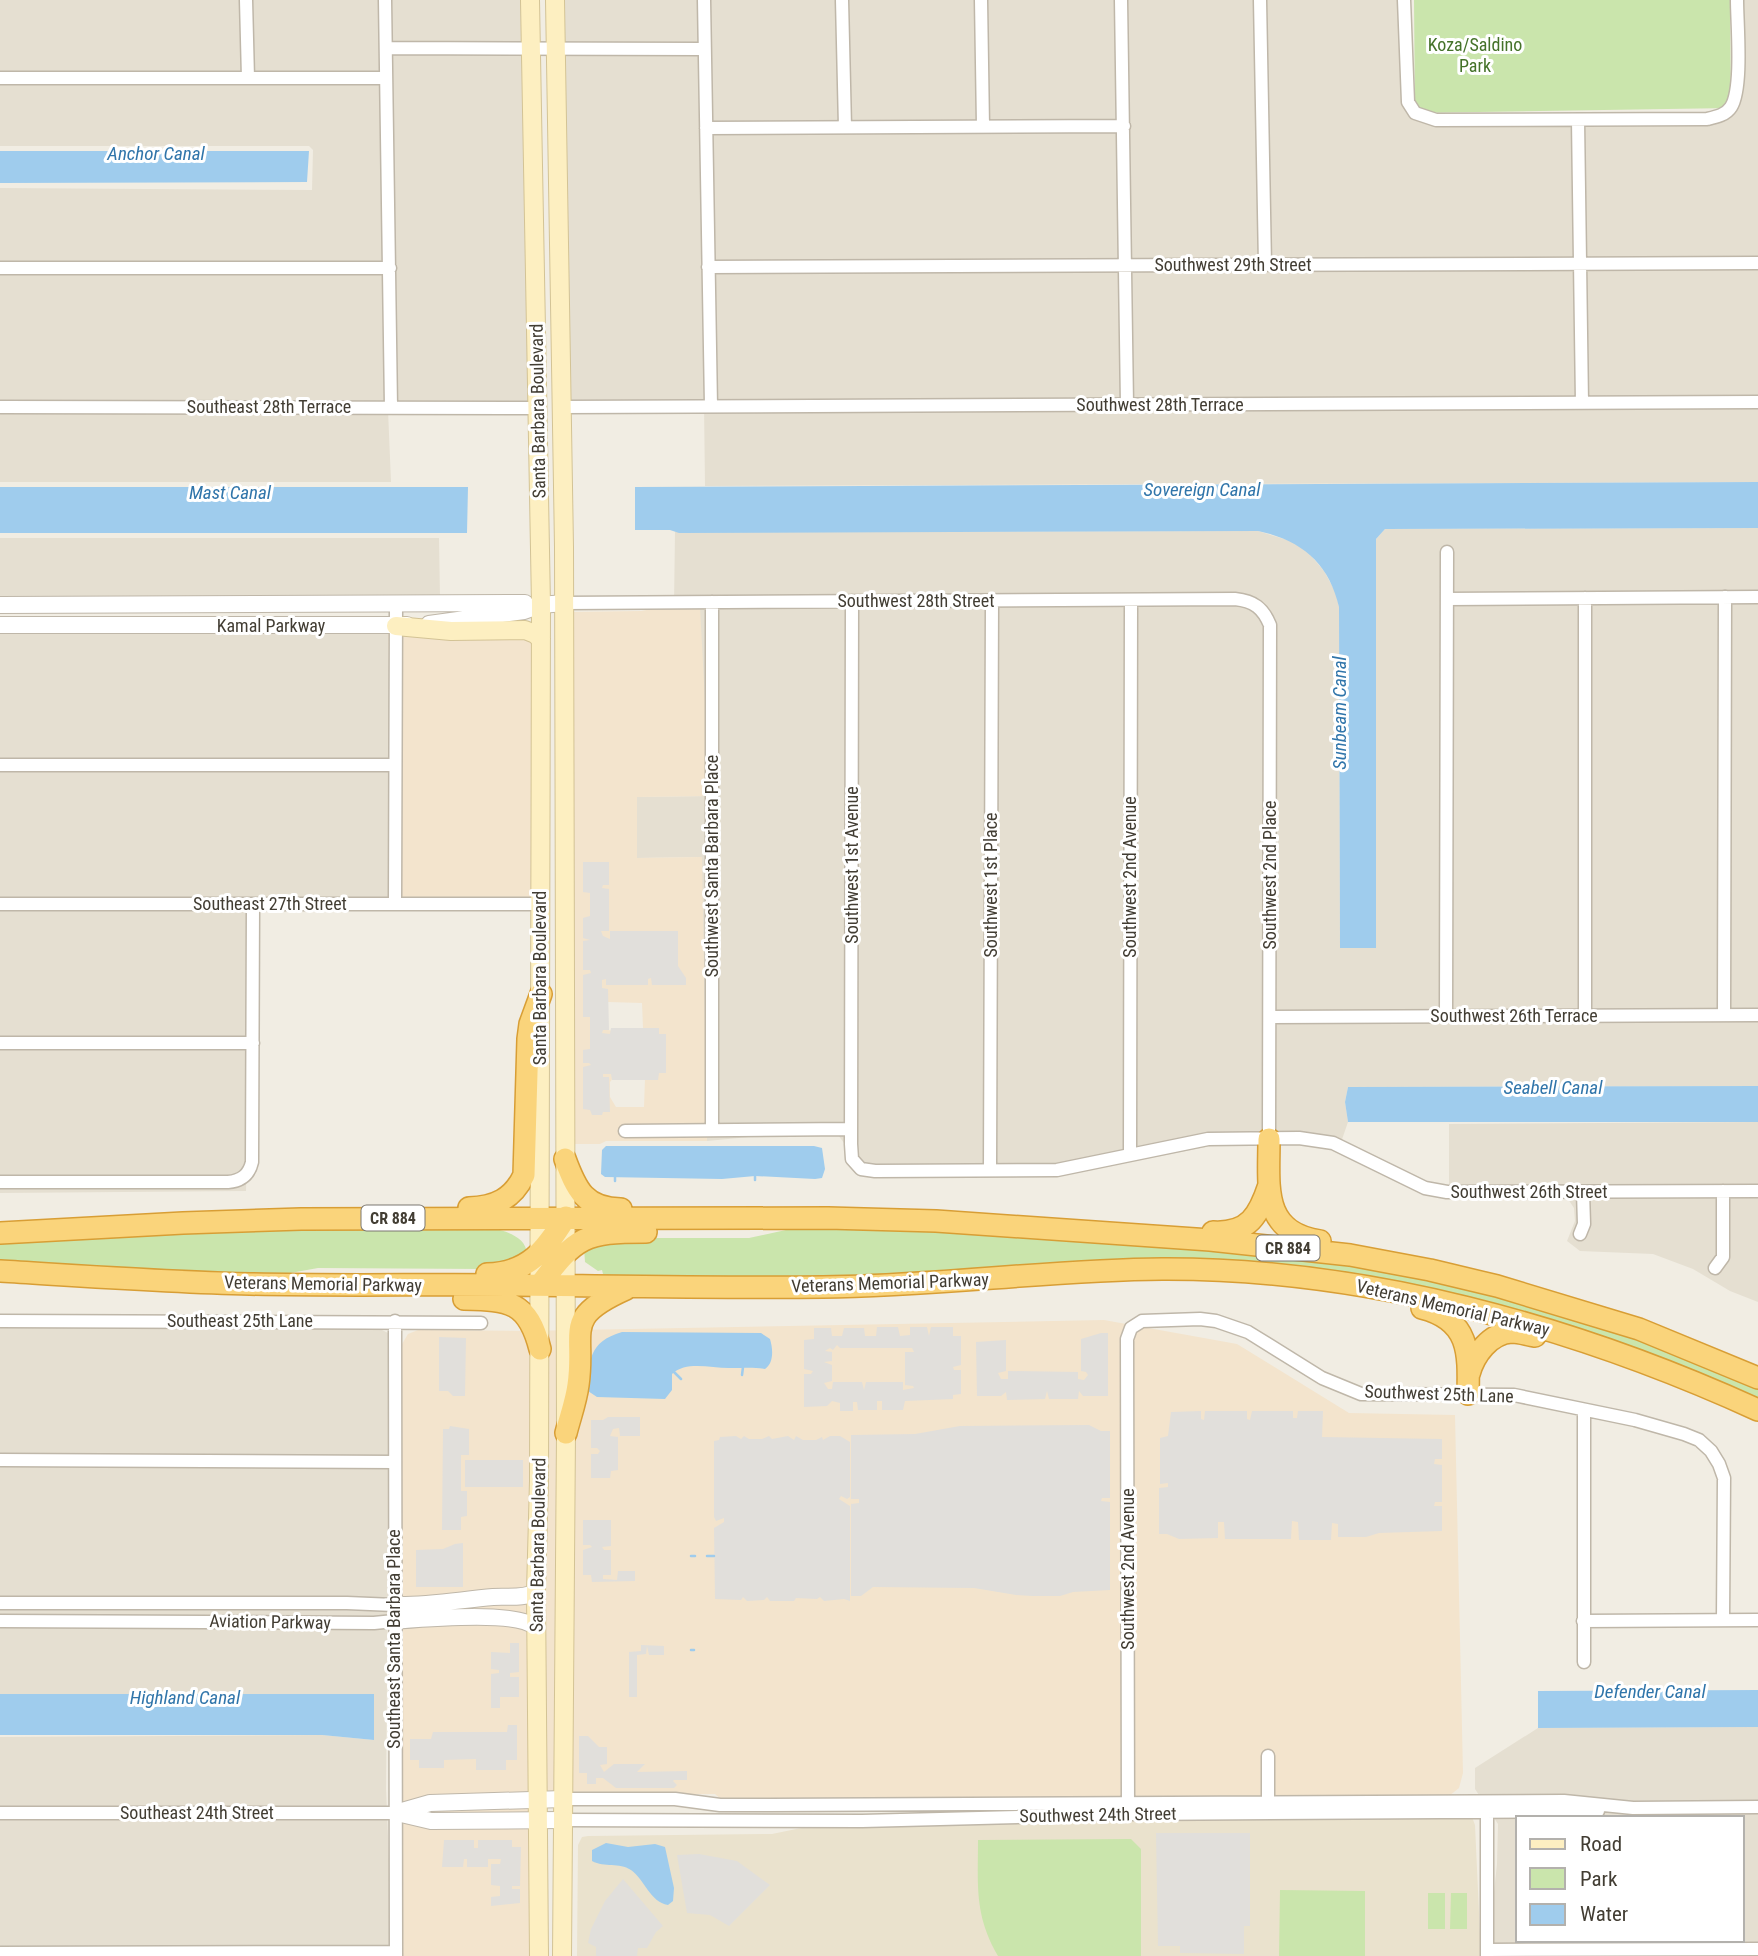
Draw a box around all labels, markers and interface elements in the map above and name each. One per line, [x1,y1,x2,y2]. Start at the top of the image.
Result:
park label: Koza/Saldino Park [1428,34,1522,76]
water label: Anchor Canal [106,142,205,165]
street label: Southwest 29th Street [1155,254,1312,275]
street label: Santa Barbara Boulevard [525,324,550,498]
street label: Southwest 28th Terrace [1076,394,1244,415]
street label: Southeast 28th Terrace [187,396,351,417]
water label: Sovereign Canal [1144,478,1261,501]
water label: Mast Canal [189,481,272,504]
street label: Southwest 28th Street [838,590,995,611]
street label: Kamal Parkway [217,615,326,636]
water label: Sunbeam Canal [1328,656,1351,770]
street label: Southwest Santa Barbara Place [701,755,722,977]
street label: Southwest 1st Avenue [841,786,862,944]
street label: Southwest 2nd Avenue [1119,796,1140,958]
street label: Southwest 2nd Place [1259,800,1280,950]
street label: Southwest 1st Place [980,813,1001,957]
street label: Santa Barbara Boulevard [529,891,550,1065]
street label: Southeast 27th Street [193,893,347,914]
street label: Southwest 26th Terrace [1430,1005,1598,1026]
water label: Seabell Canal [1504,1076,1603,1099]
street label: Southwest 26th Street [1451,1181,1608,1202]
road number: CR 884 [362,1206,424,1230]
road number: CR 884 [1256,1236,1320,1260]
street label: Veterans Memorial Parkway [791,1269,990,1296]
street label: Veterans Memorial Parkway [224,1271,422,1296]
street label: Veterans Memorial Parkway [1354,1275,1552,1340]
street label: Southeast 25th Lane [167,1310,313,1331]
street label: Southwest 25th Lane [1364,1380,1514,1407]
street label: Santa Barbara Boulevard [525,1458,550,1632]
street label: Southwest 2nd Avenue [1117,1488,1138,1650]
street label: Southeast Santa Barbara Place [383,1529,404,1749]
street label: Aviation Parkway [209,1610,331,1633]
water label: Defender Canal [1594,1680,1706,1703]
water label: Highland Canal [130,1686,241,1709]
street label: Southeast 24th Street [120,1802,274,1823]
street label: Southwest 24th Street [1019,1803,1177,1826]
legend [1516,1816,1744,1942]
text: Road [1580,1832,1622,1856]
text: Park [1580,1867,1618,1891]
text: Water [1580,1902,1628,1926]

